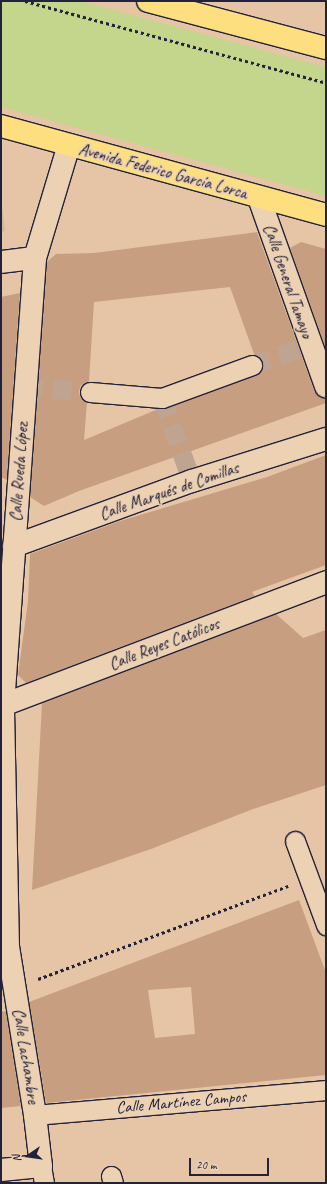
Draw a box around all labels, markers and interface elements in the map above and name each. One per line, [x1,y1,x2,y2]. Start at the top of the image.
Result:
street label: Avenida Federico García Lorca [76,139,250,203]
street label: Calle General Tamayo [259,221,317,341]
street label: Calle Rueda López [5,422,33,522]
street label: Calle Marqués de Comillas [97,458,241,524]
street label: Calle Reyes Católicos [106,613,222,675]
street label: Calle Lachambre [9,1008,43,1104]
street label: Calle Martínez Campos [115,1086,247,1118]
north arrow [8,1136,48,1176]
scale bar [191,1150,271,1176]
text: N [9,1154,24,1164]
text: 20 m [196,1157,216,1173]

